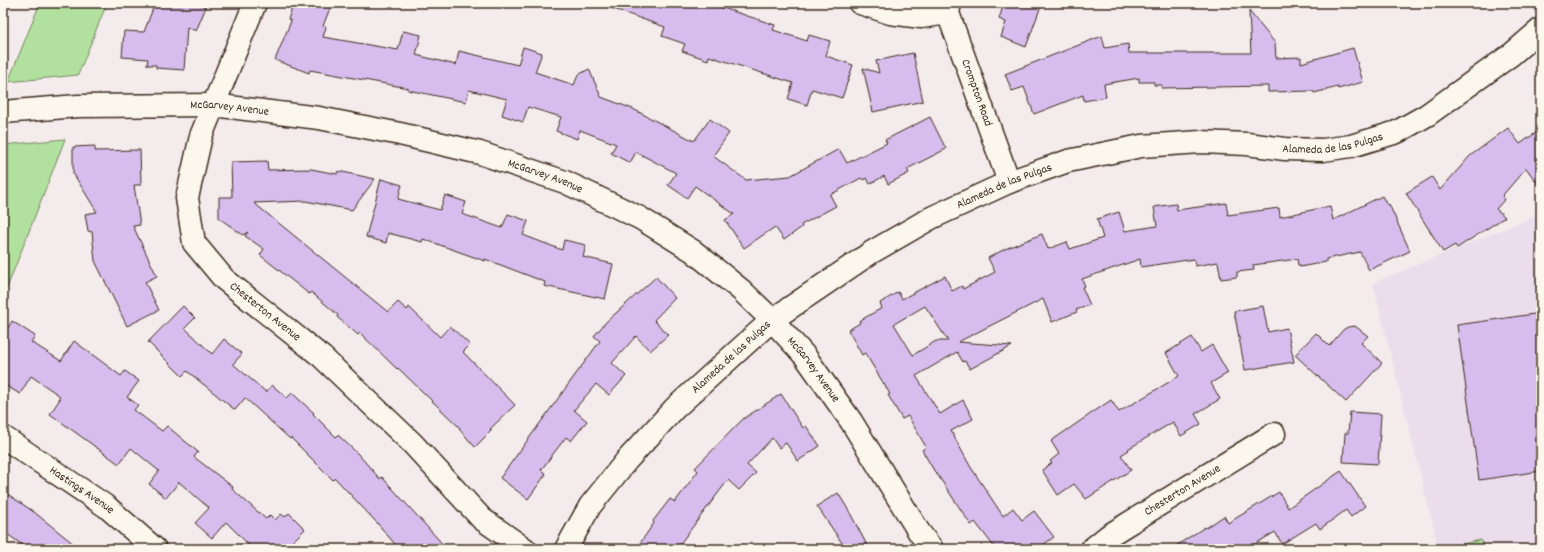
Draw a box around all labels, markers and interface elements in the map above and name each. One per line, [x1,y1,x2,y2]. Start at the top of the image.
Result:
street label: Crompton Road [957,57,997,129]
street label: McGarvey Avenue [190,96,270,120]
street label: Alameda de las Pulgas [1282,128,1385,159]
street label: McGarvey Avenue [505,155,586,198]
street label: Alameda de las Pulgas [954,159,1054,214]
street label: Chesterton Avenue [226,278,304,345]
street label: Alameda de las Pulgas [688,316,775,398]
street label: McGarvey Avenue [783,333,844,406]
street label: Chesterton Avenue [1141,460,1224,520]
street label: Hastings Avenue [46,462,118,518]

